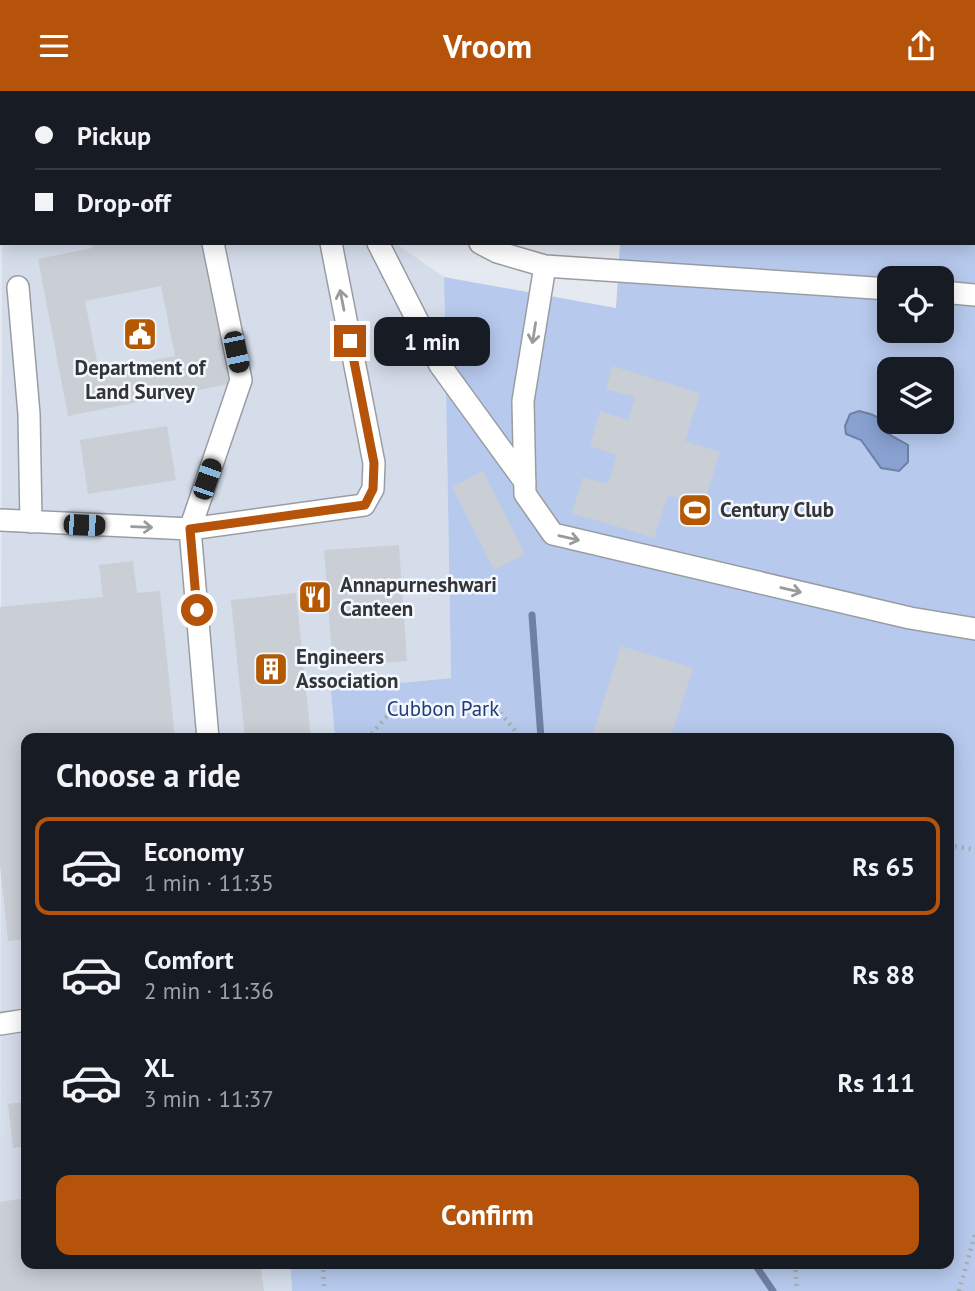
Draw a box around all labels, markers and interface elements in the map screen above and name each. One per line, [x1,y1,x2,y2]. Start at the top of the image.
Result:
text: Vroom [443,25,532,67]
icon: menu [35,27,73,65]
icon: share [902,27,940,65]
text: Pickup [77,119,151,152]
text: Drop-off [77,186,171,219]
map controls [877,266,954,434]
button: locate [877,266,954,343]
one-way arrow [335,289,348,312]
public building icon: Department of Land Survey [121,315,159,353]
callout: 1 min [374,317,490,365]
one-way arrow [527,322,540,344]
route end [334,325,366,357]
text: 1 min [404,327,460,356]
car [222,329,251,375]
place label: Department of Land Survey [75,354,207,405]
button: layers [877,357,954,434]
car [191,456,224,502]
sports icon: Century Club [676,491,714,529]
place label: Century Club [720,496,834,523]
car [63,514,106,536]
one-way arrow [130,521,153,534]
one-way arrow [557,532,580,545]
place label: Annapurneshwari Canteen [340,571,497,622]
restaurant icon: Annapurneshwari Canteen [296,578,334,616]
one-way arrow [779,584,802,597]
route start [181,594,213,626]
place label: Engineers Association [296,643,399,694]
building icon: Engineers Association [252,650,290,688]
park label: Cubbon Park [387,695,499,722]
text: Choose a ride [56,754,241,796]
icon: car [60,835,123,898]
text: Economy [144,835,244,868]
text: Rs 65 [852,850,915,883]
text: 1 min · 11:35 [144,868,274,897]
icon: car [60,943,123,1006]
text: Comfort [144,943,234,976]
text: Rs 88 [852,958,915,991]
text: 2 min · 11:36 [144,976,274,1005]
icon: car [60,1051,123,1114]
text: XL [144,1051,174,1084]
text: Rs 111 [838,1066,915,1099]
text: 3 min · 11:37 [144,1084,274,1113]
button: Confirm [56,1175,919,1255]

